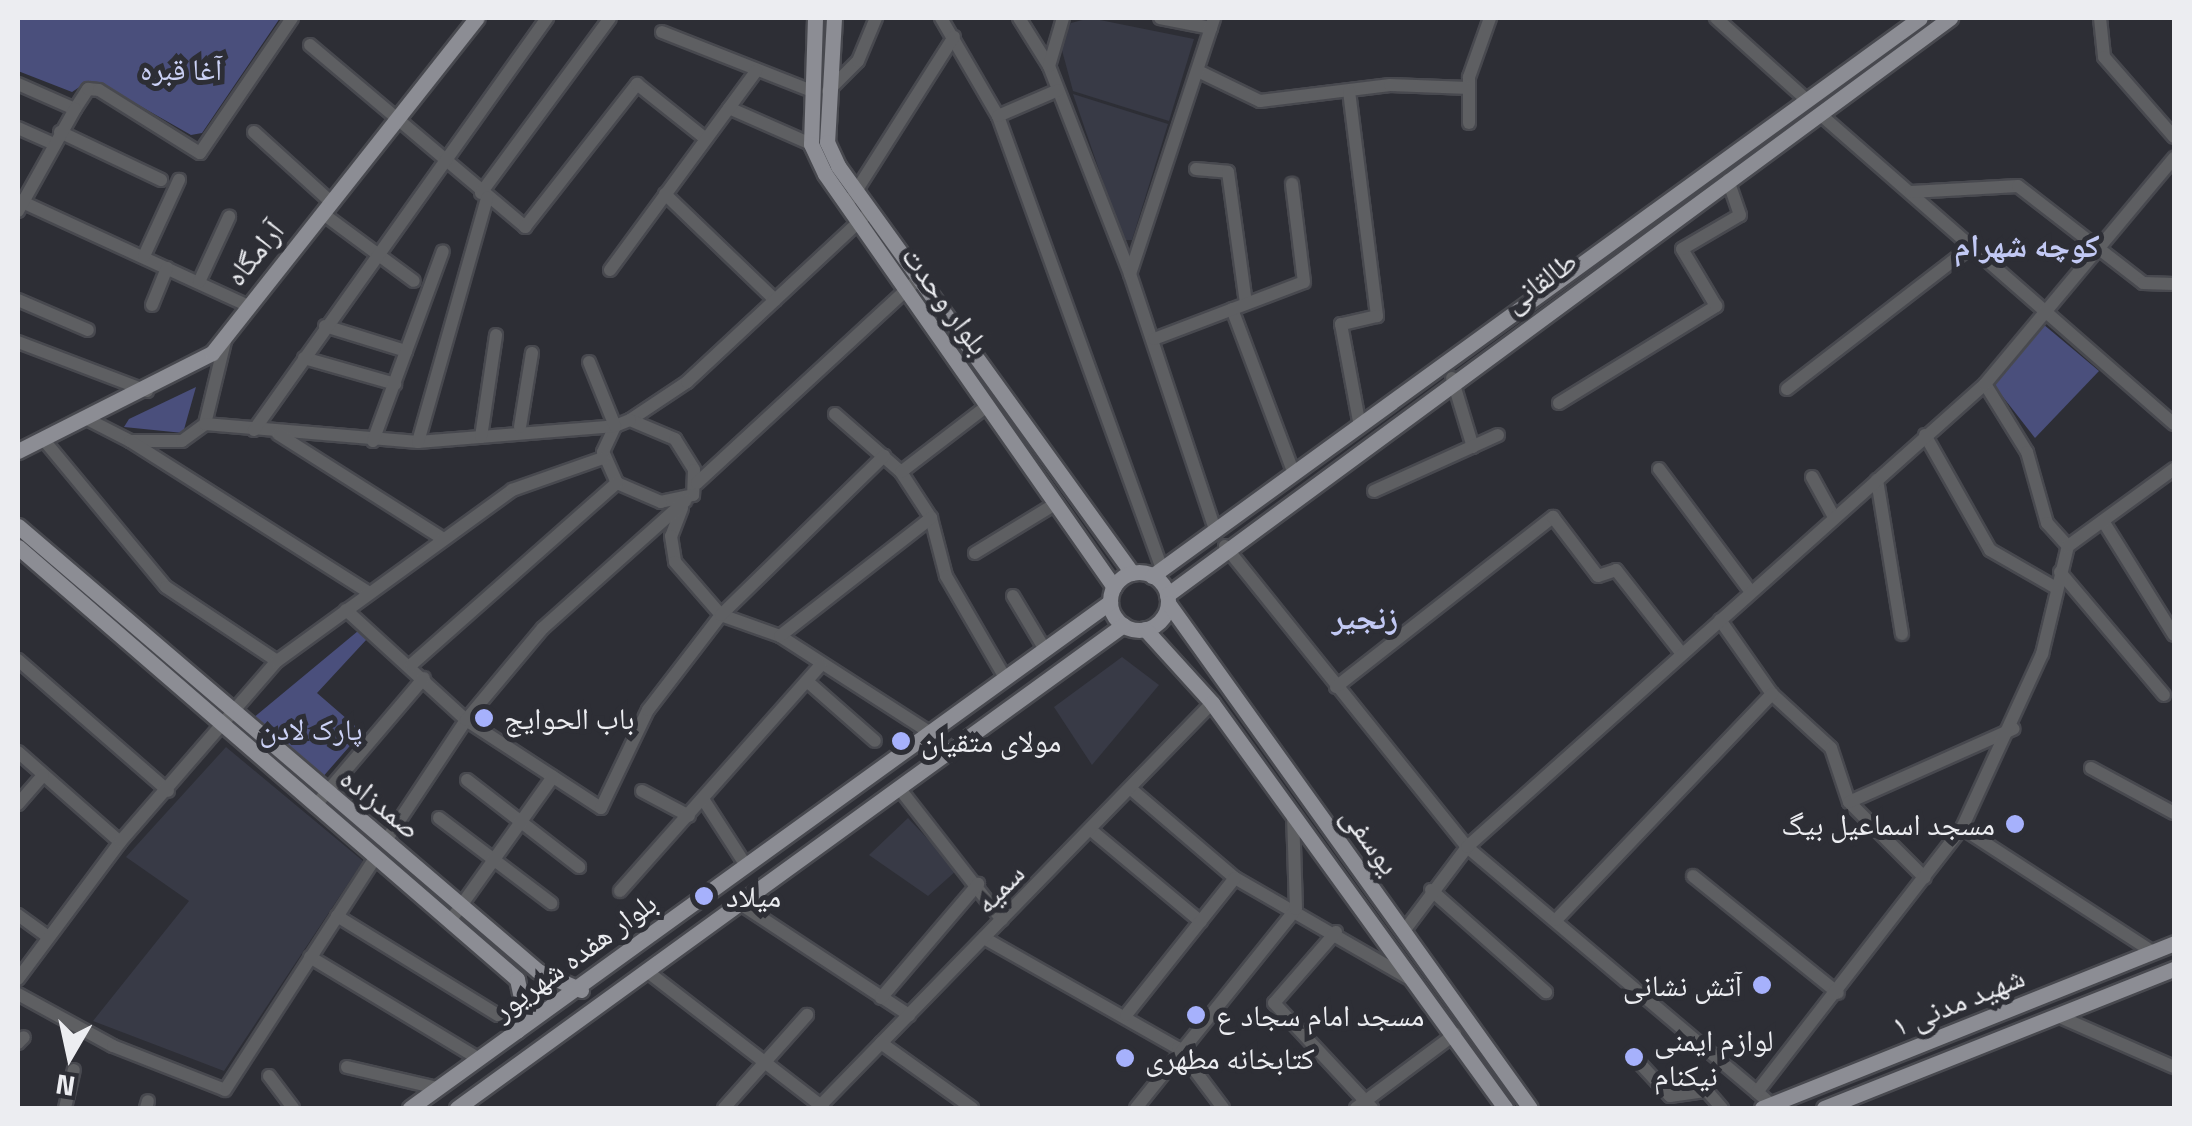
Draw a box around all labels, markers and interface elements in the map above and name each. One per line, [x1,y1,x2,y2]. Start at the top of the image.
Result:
park label: آغا قبره [140,51,222,87]
street label: آرامگاه [217,213,291,293]
district label: کوچه شهرام [1954,226,2100,264]
street label: بلوار وحدت [895,239,997,361]
street label: طالقانی [1496,242,1584,320]
district label: زنجیر [1332,598,1398,636]
place label: باب الحوایج [504,700,635,736]
marker: باب الحوایج [473,707,495,729]
park label: پارک لادن [259,711,363,747]
place label: مولای متقیان [921,723,1061,759]
marker: مولای متقیان [890,730,912,752]
street label: صمدزاده [333,760,429,846]
street label: یوسفی [1334,799,1408,881]
place label: مسجد اسماعیل بیگ [1781,806,1995,842]
marker: مسجد اسماعیل بیگ [2004,813,2026,835]
street label: سمیه [966,855,1032,921]
place label: میلاد [726,878,781,914]
marker: میلاد [691,883,717,909]
street label: بلوار هفده شهریور [485,884,663,1028]
street label: شهید مدنی ۱ [1887,958,2029,1044]
place label: آتش نشانی [1623,967,1742,1003]
marker: آتش نشانی [1751,974,1773,996]
place label: مسجد امام سجاد ع [1216,997,1424,1033]
marker: مسجد امام سجاد ع [1185,1004,1207,1026]
north arrow [20,1006,120,1106]
place label: لوازم ایمنی نیکنام [1654,1022,1774,1092]
place label: کتابخانه مطهری [1145,1040,1315,1076]
marker: لوازم ایمنی نیکنام [1623,1046,1645,1068]
marker: کتابخانه مطهری [1114,1047,1136,1069]
text: N [52,1063,78,1109]

